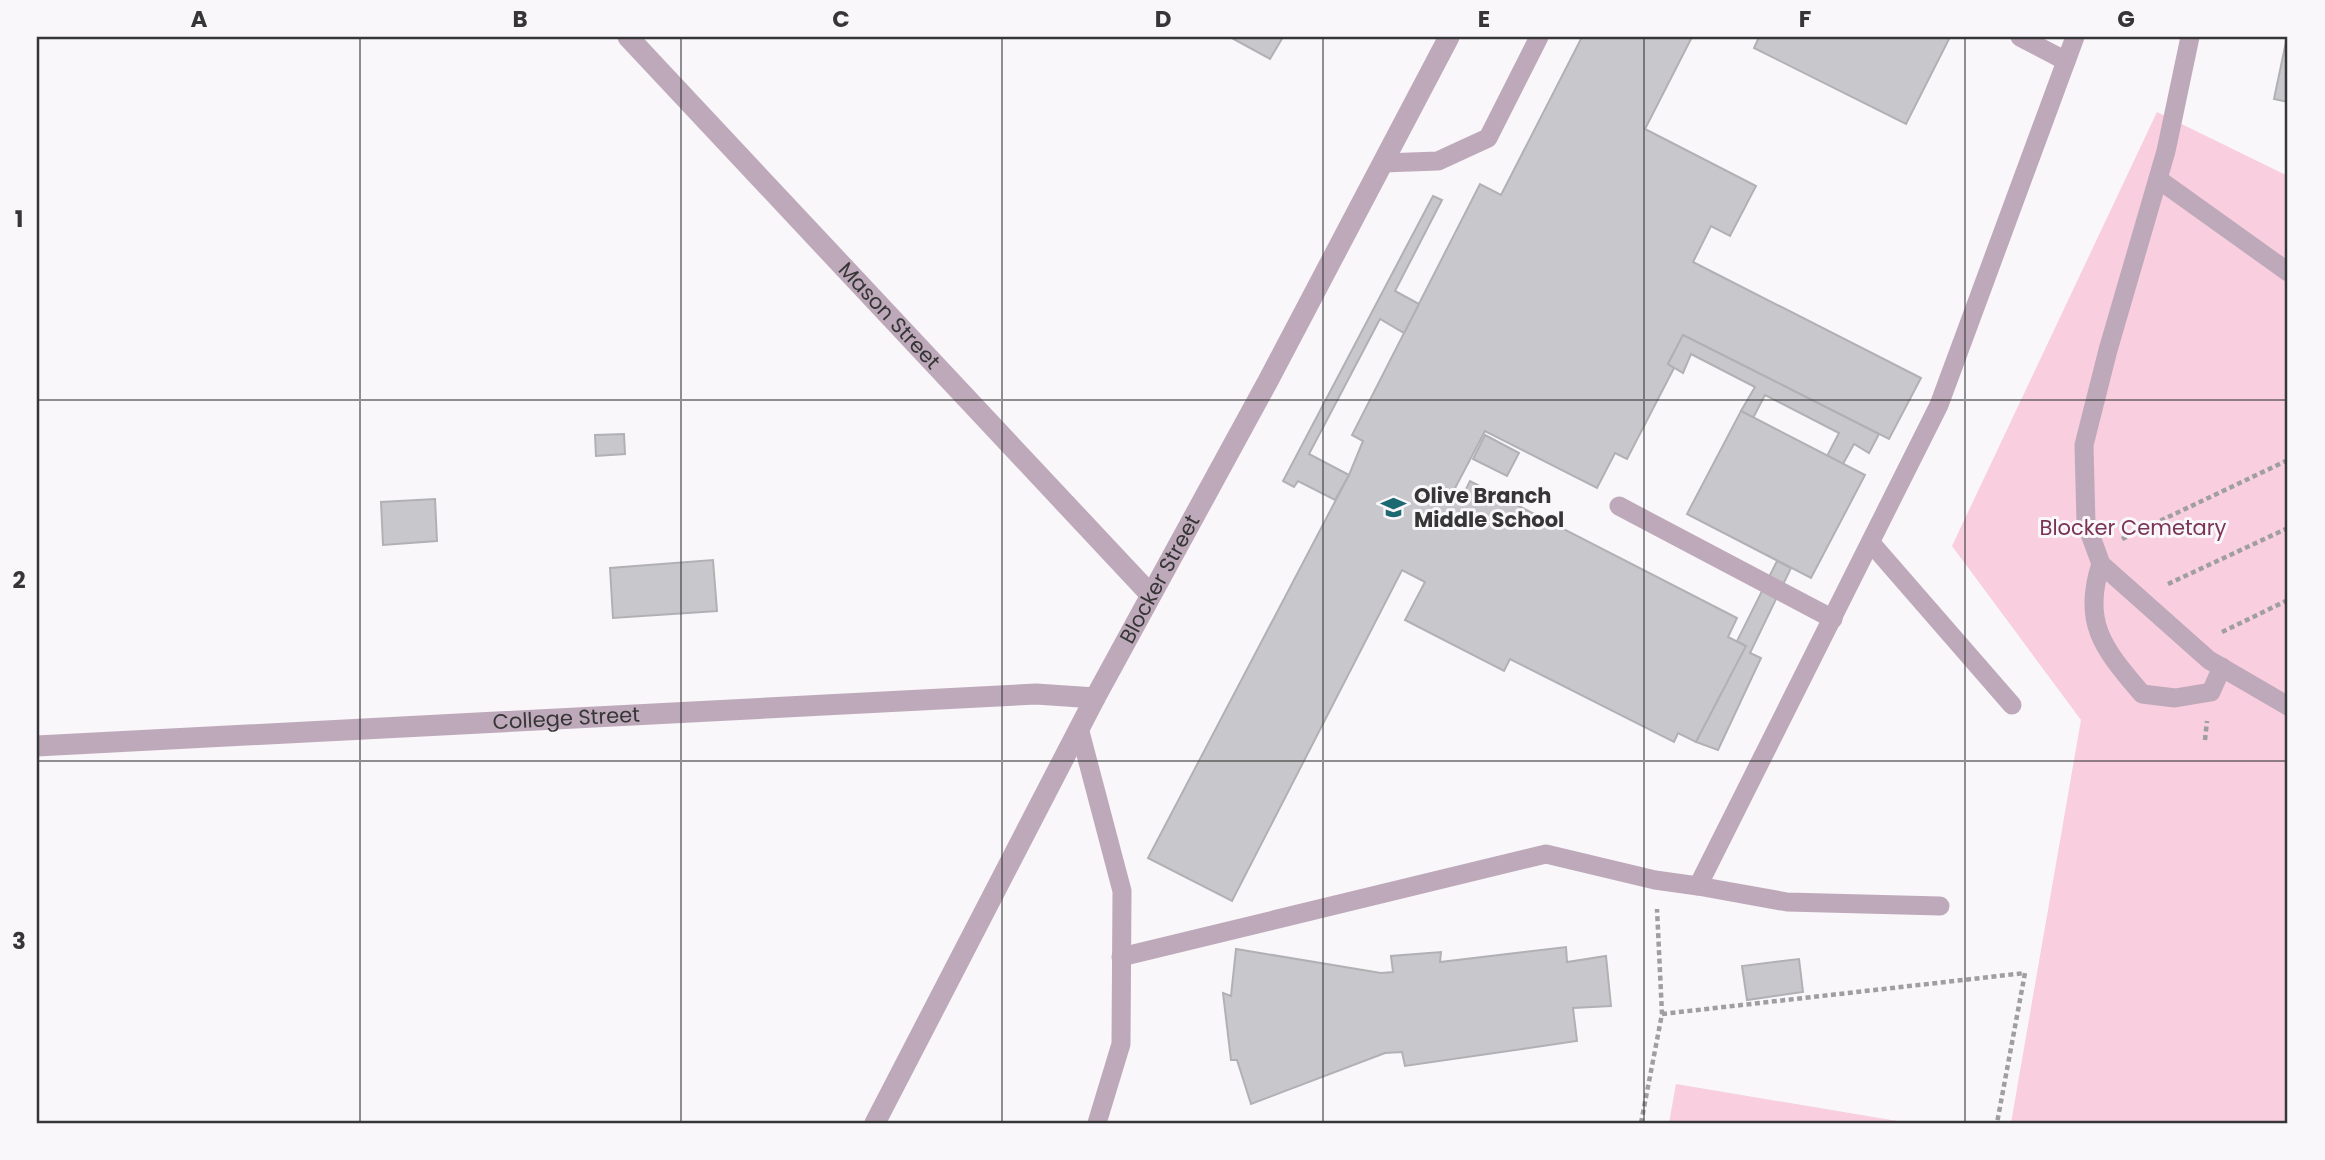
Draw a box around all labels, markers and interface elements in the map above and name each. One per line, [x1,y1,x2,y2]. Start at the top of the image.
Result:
text: A [191,3,208,35]
text: B [512,3,528,35]
text: C [832,3,850,35]
text: D [1155,3,1171,35]
text: E [1478,3,1490,35]
text: F [1799,3,1811,35]
text: G [2117,3,2135,35]
text: 1 [15,203,23,235]
street label: Mason Street [832,255,947,375]
place label: Olive Branch Middle School [1414,481,1564,534]
school or university icon: Olive Branch Middle School [1380,494,1408,522]
street label: Blocker Street [1112,509,1206,649]
park label: Blocker Cemetary [2040,513,2227,542]
text: 2 [12,564,26,596]
street label: College Street [492,700,641,736]
text: 3 [12,925,26,957]

